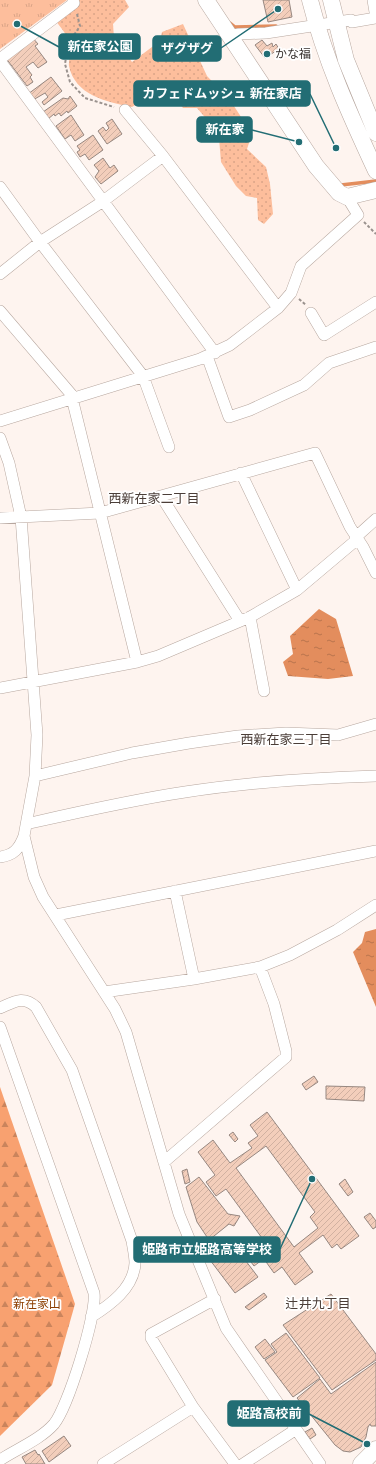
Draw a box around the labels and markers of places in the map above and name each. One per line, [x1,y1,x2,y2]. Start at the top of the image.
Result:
callout: 新在家公園 [59,34,140,59]
callout: ザグザグ [153,36,221,61]
place label: かな福 [275,47,311,61]
marker: かな福 [262,49,272,59]
callout: カフェドムッシュ 新在家店 [134,81,310,106]
callout: 新在家 [197,117,252,142]
callout: 姫路市立姫路高等学校 [134,1237,280,1262]
callout: 姫路高校前 [228,1401,309,1426]

